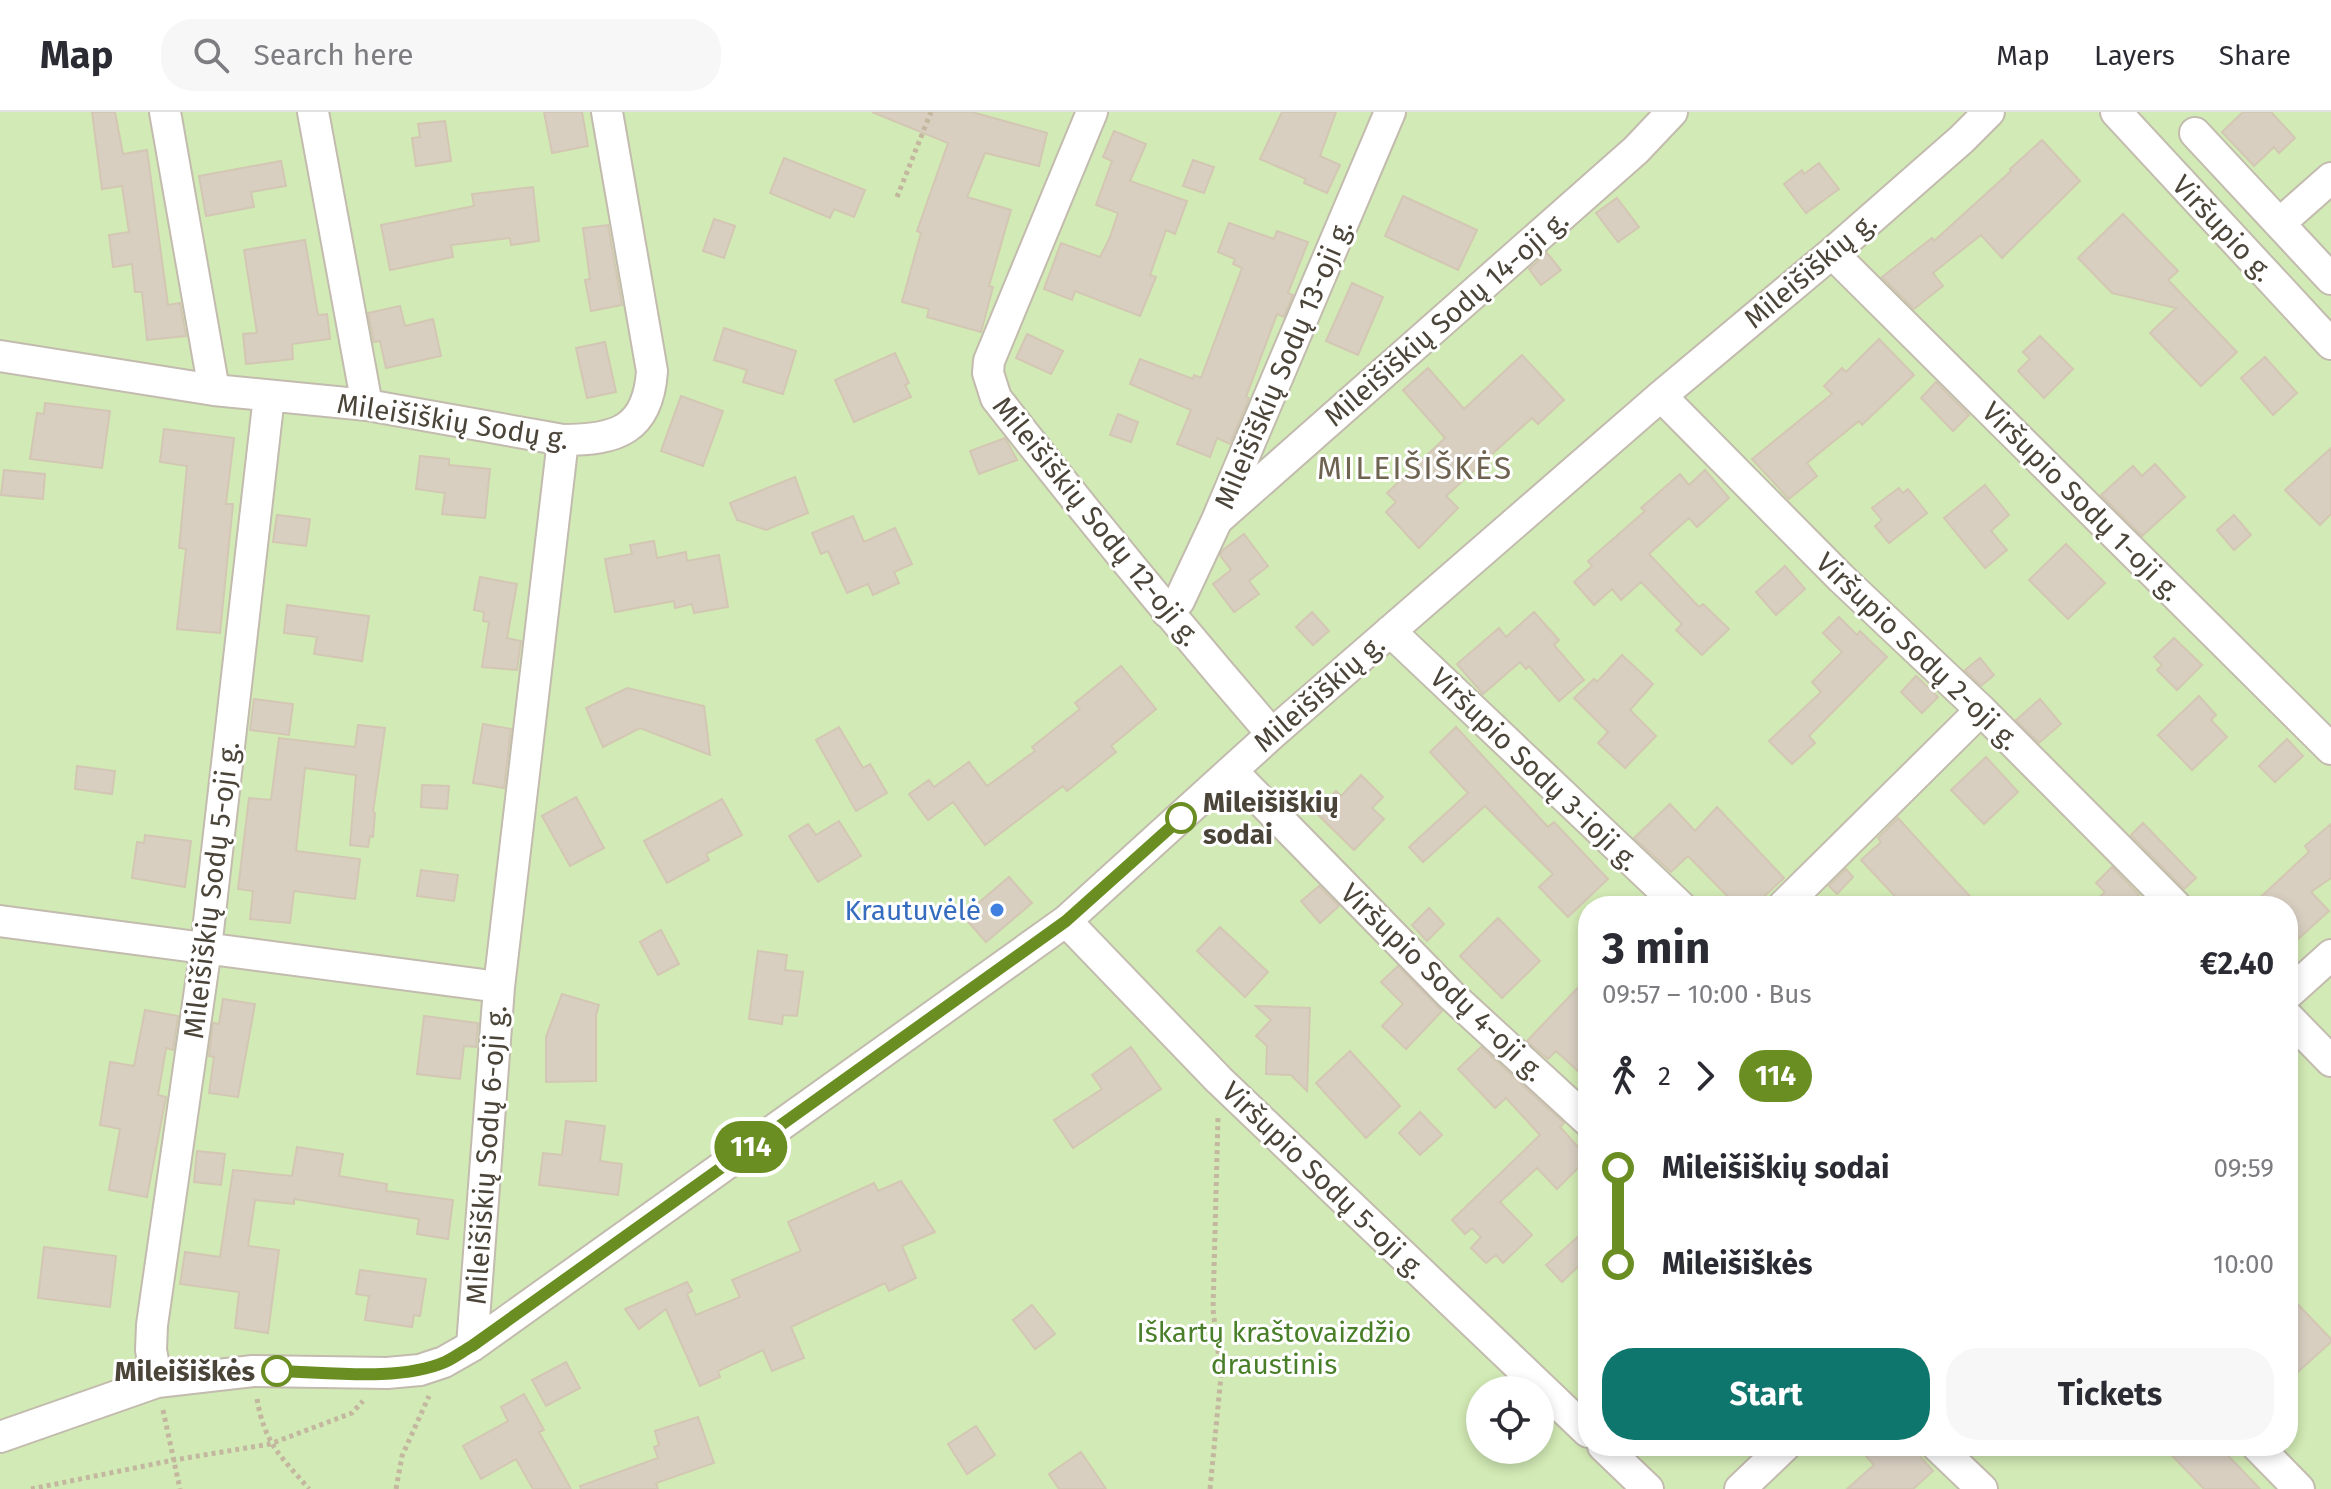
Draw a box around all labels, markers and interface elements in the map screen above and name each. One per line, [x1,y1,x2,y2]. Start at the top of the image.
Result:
search box [161,19,721,91]
text: Map [40,32,113,78]
icon: search [189,33,233,77]
text: Search here [253,37,414,73]
text: Map [1996,39,2050,72]
text: Layers [2094,39,2175,72]
text: Share [2219,39,2291,72]
street label: Viršupio g. [2165,169,2280,288]
street label: Mileišiškių Sodų 14-oji g. [1318,204,1575,433]
street label: Mileišiškių g. [1738,206,1883,335]
street label: Mileišiškių Sodų 13-oji g. [1207,215,1359,514]
street label: Mileišiškių Sodų g. [335,387,571,456]
street label: Mileišiškių Sodų 12-oji g. [986,390,1207,653]
street label: Viršupio Sodų 1-oji g. [1975,395,2188,608]
district label: MILEIŠIŠKĖS [1317,449,1513,487]
street label: Viršupio Sodų 2-oji g. [1809,546,2026,757]
street label: Mileišiškių g. [1247,628,1391,759]
street label: Viršupio Sodų 3-ioji g. [1423,661,1646,878]
street label: Mileišiškių Sodų 5-oji g. [177,740,246,1040]
place label: Mileišiškių sodai [1203,786,1339,851]
marker: Mileišiškių sodai [1166,803,1196,833]
street label: Viršupio Sodų 4-oji g. [1334,877,1551,1088]
place label: Krautuvėlė [844,894,981,927]
marker: Krautuvėlė [988,901,1006,919]
text: 3 min [1602,922,1710,975]
text: €2.40 [2200,946,2274,982]
text: 09:57 – 10:00 · Bus [1602,979,1812,1010]
street label: Mileišiškių Sodų 6-oji g. [460,1004,513,1306]
icon: walk [1602,1054,1646,1098]
icon: forward [1683,1054,1727,1098]
text: 114 [1755,1059,1796,1092]
text: 2 [1658,1061,1671,1092]
street label: Viršupio Sodų 5-oji g. [1215,1075,1432,1286]
line badge: 114 [705,1121,797,1173]
text: 114 [730,1130,772,1163]
text: Mileišiškių sodai [1662,1150,1889,1186]
text: 09:59 [2213,1153,2274,1184]
text: Mileišiškės [1662,1246,1812,1282]
text: 10:00 [2213,1249,2274,1280]
park label: Iškartų kraštovaizdžio draustinis [1137,1316,1411,1381]
button: Start [1602,1348,1930,1440]
button: Tickets [1946,1348,2274,1440]
place label: Mileišiškės [115,1355,255,1388]
marker: Mileišiškės [262,1356,292,1386]
map controls [1466,1376,1554,1464]
button: locate [1466,1376,1554,1464]

